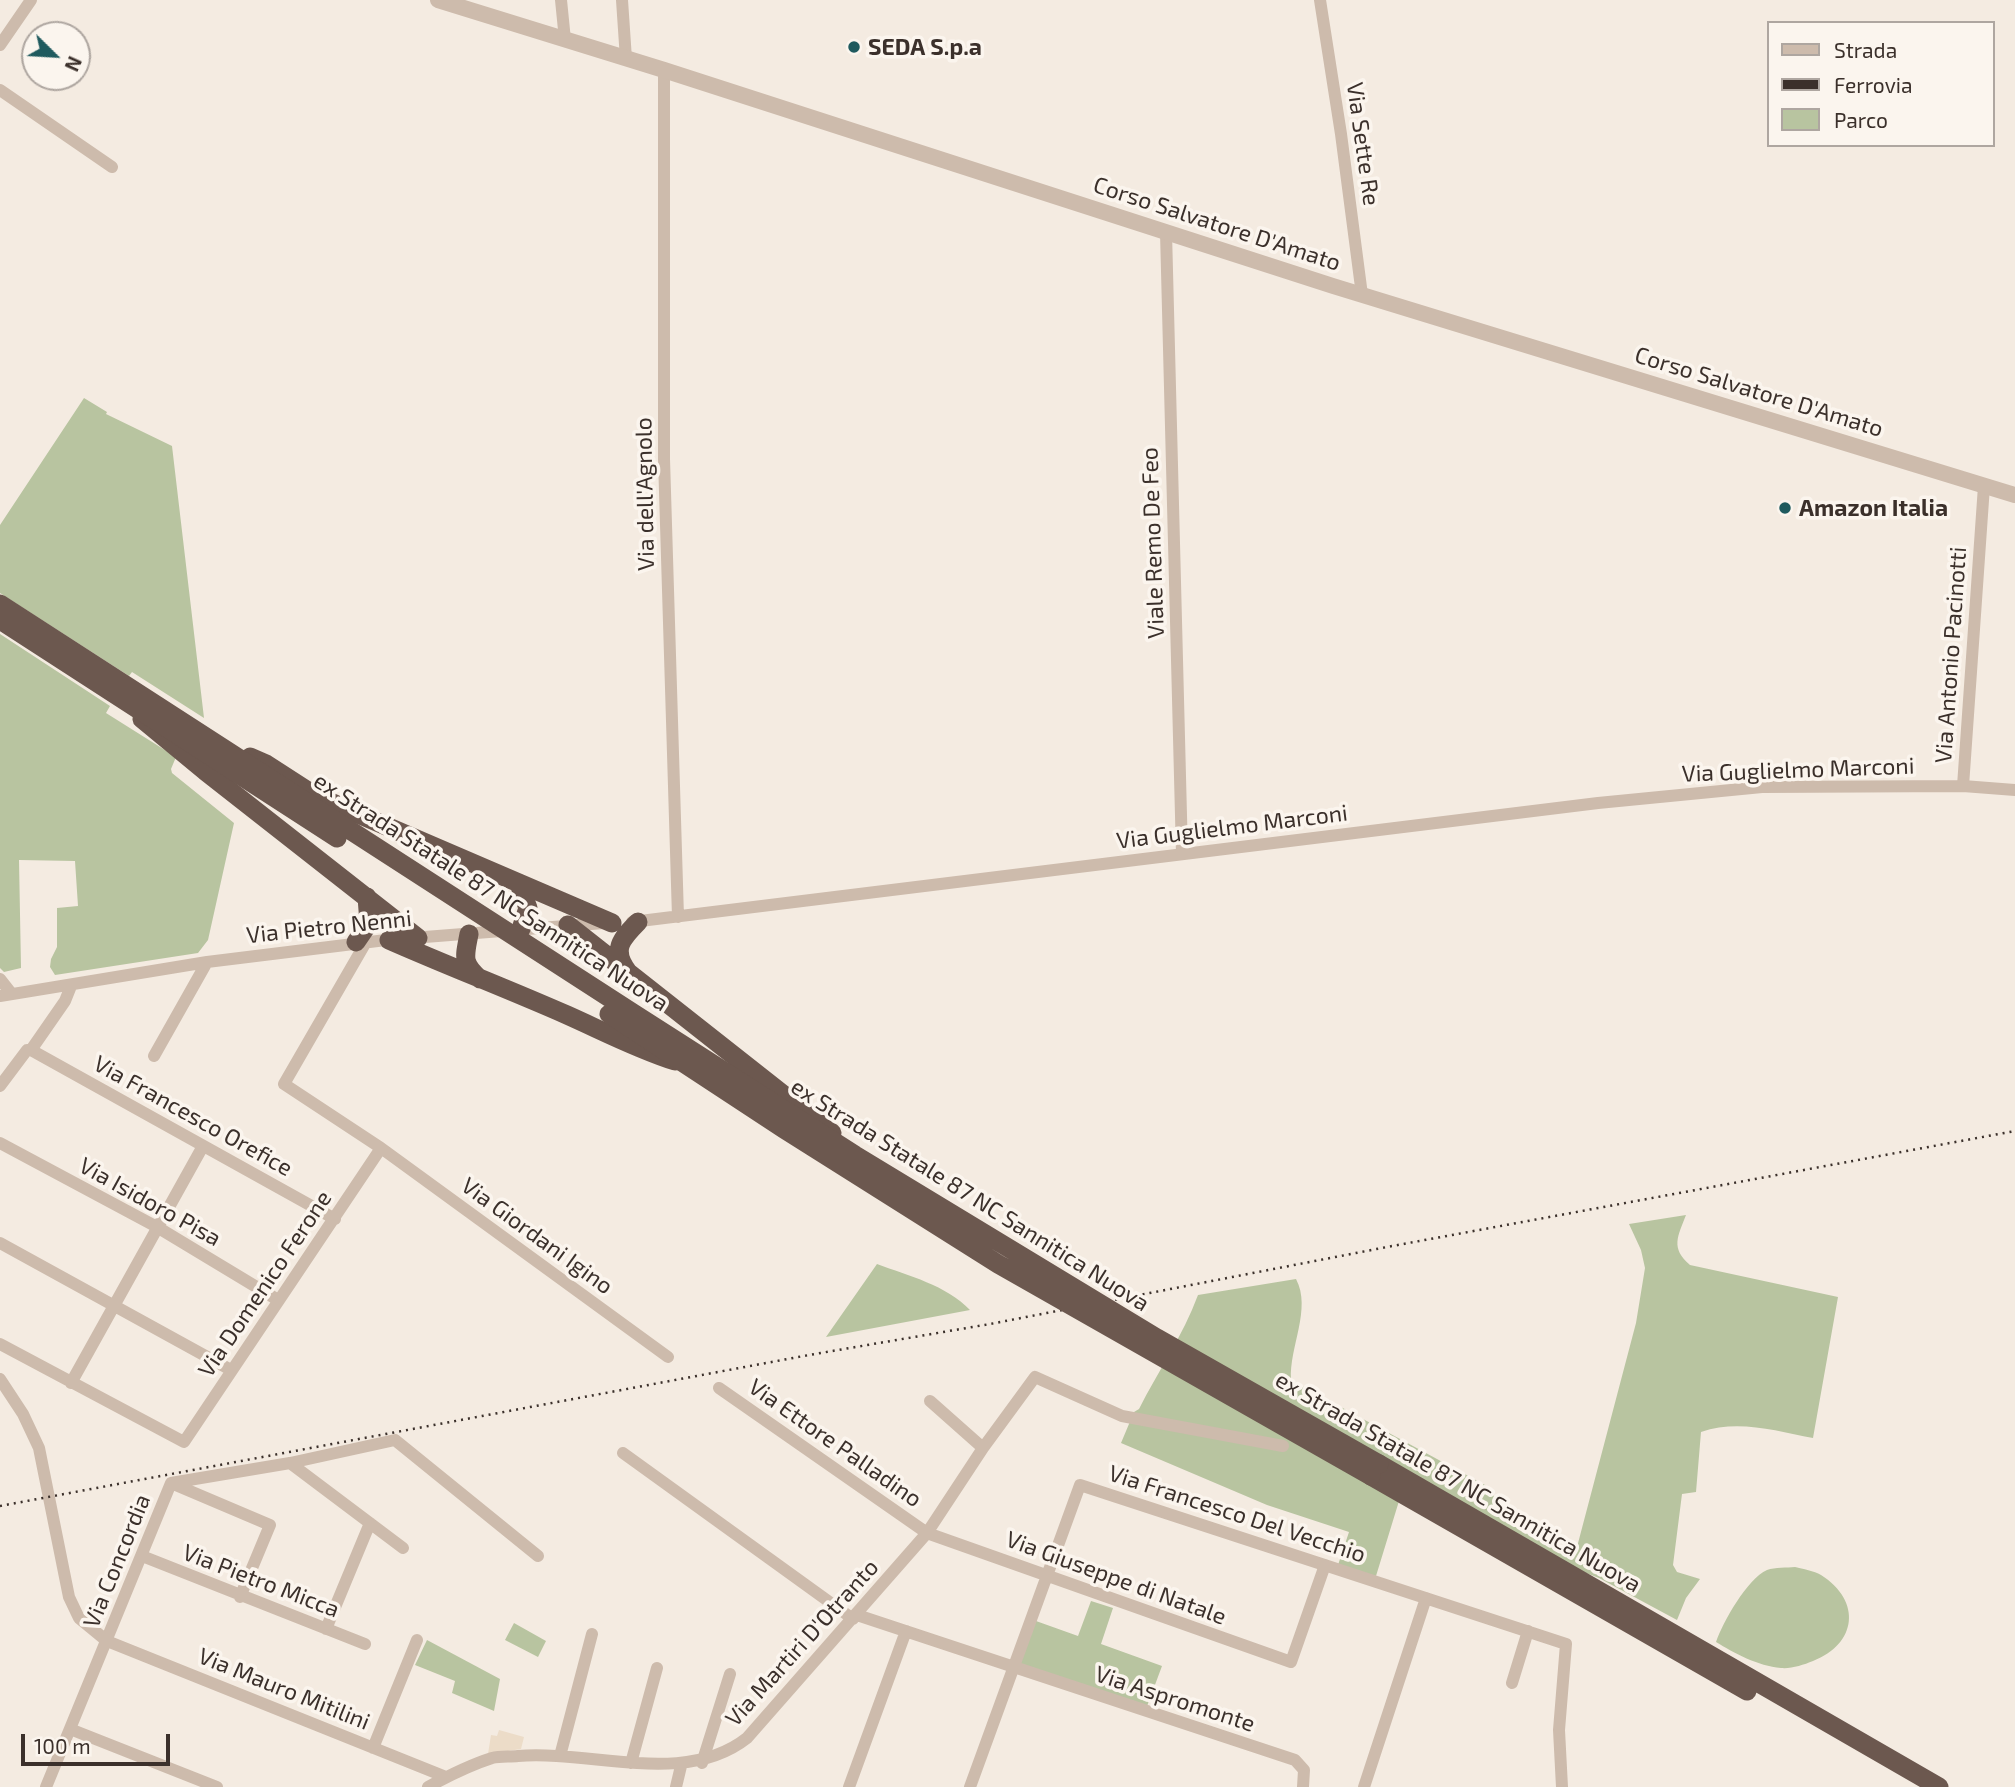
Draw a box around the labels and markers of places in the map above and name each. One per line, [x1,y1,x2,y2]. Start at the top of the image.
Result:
place label: SEDA S.p.a [868,33,982,61]
marker: SEDA S.p.a [846,39,862,55]
place label: Amazon Italia [1799,494,1948,522]
marker: Amazon Italia [1777,500,1793,516]

